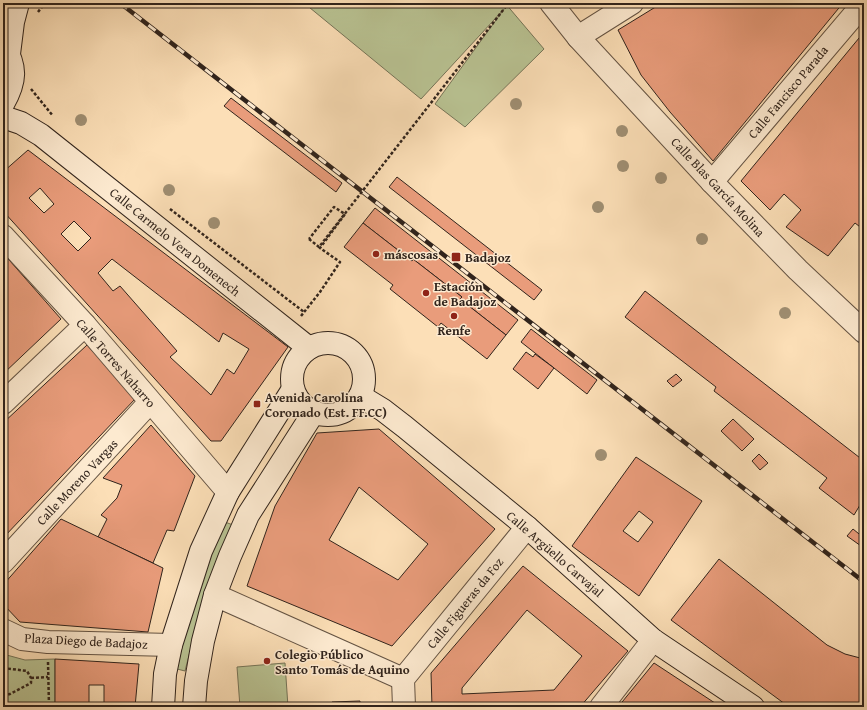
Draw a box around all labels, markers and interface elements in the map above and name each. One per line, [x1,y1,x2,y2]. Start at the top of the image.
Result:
street label: Calle Fancisco Parada [743,41,833,143]
street label: Calle Blas García Molina [667,133,770,242]
street label: Calle Carmelo Vera Domenech [105,183,245,301]
place label: máscosas [384,245,439,264]
place label: Badajoz [465,248,511,267]
marker: máscosas [371,249,381,259]
marker: Badajoz [450,251,462,263]
place label: Estación de Badajoz [434,277,497,311]
marker: Estación de Badajoz [421,288,431,298]
marker: Renfe [449,311,459,321]
street label: Calle Torres Naharro [72,314,160,412]
place label: Renfe [437,321,471,340]
place label: Avenida Carolina Coronado (Est. FF.CC) [265,388,387,422]
marker: Avenida Carolina Coronado (Est. FF.CC) [252,399,262,409]
street label: Calle Moreno Vargas [32,435,122,529]
street label: Calle Argüello Carvajal [502,506,608,602]
street label: Calle Figueras da Foz [422,553,508,653]
street label: Plaza Diego de Badajoz [24,628,148,654]
place label: Colegio Público Santo Tomás de Aquino [275,645,410,679]
marker: Colegio Público Santo Tomás de Aquino [262,656,272,666]

